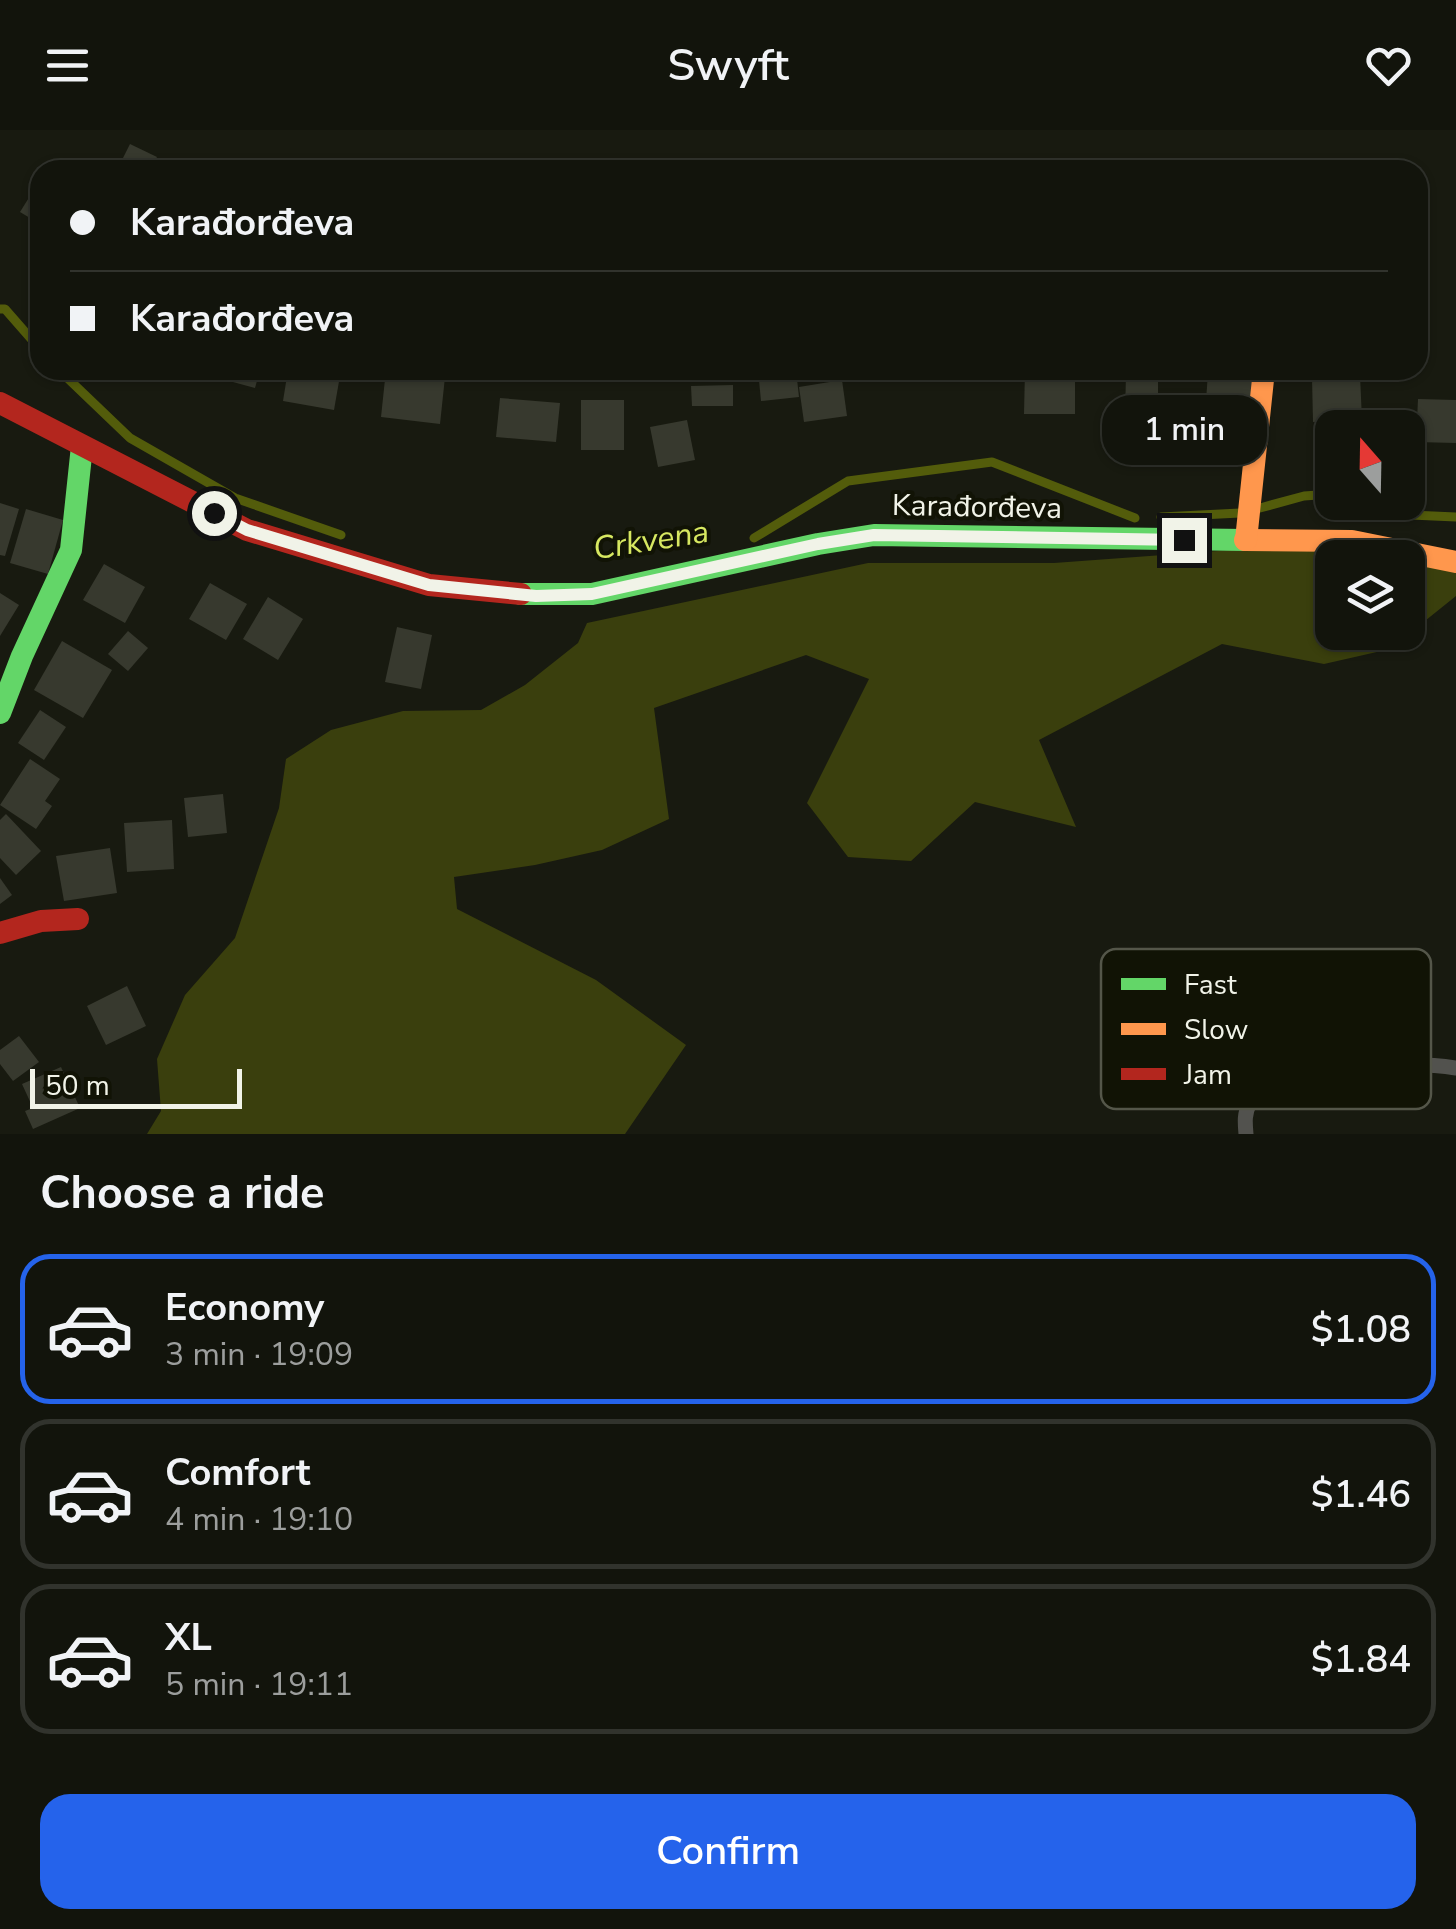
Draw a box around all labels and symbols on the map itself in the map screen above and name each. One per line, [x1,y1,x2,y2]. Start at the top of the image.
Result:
callout: 1 min [1102,395,1266,465]
north arrow [1315,410,1425,520]
street label: Karađorđeva [892,485,1062,529]
route start [192,491,237,536]
water label: Crkvena [590,510,712,570]
route end [1162,518,1207,563]
legend [1101,949,1431,1109]
text: Fast [1184,966,1237,1004]
text: Slow [1184,1011,1248,1049]
text: Jam [1183,1056,1232,1094]
scale bar [30,1064,242,1108]

